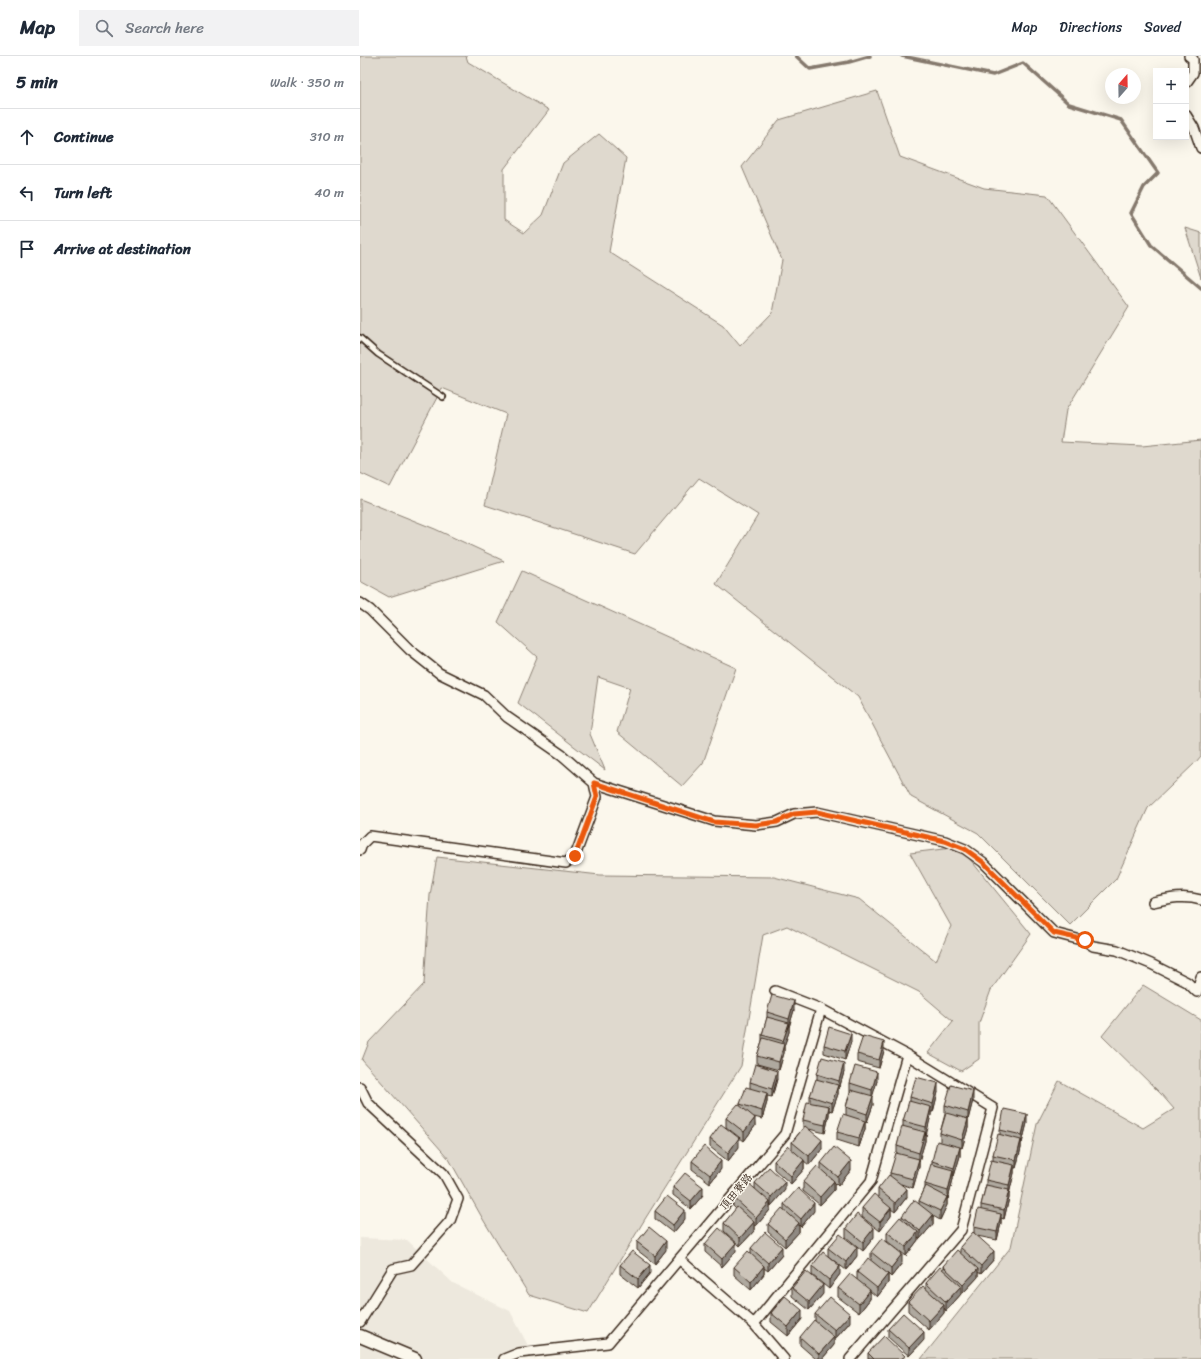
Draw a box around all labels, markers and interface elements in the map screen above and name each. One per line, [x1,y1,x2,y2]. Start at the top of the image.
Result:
search box [79,10,359,46]
text: Map [20,11,55,44]
text: Search here [125,15,204,41]
text: Map [1011,15,1037,40]
text: Directions [1059,15,1122,40]
text: Saved [1144,15,1181,40]
icon: search [93,17,115,39]
text: 5 min [16,67,58,97]
north arrow [1105,68,1141,104]
map controls [1153,68,1189,140]
button: + [1153,68,1189,104]
text: Walk · 350 m [270,71,344,94]
button: − [1153,104,1189,140]
text: Continue [54,124,114,150]
text: 310 m [310,125,344,148]
icon: ahead [16,126,38,148]
text: Turn left [54,180,112,206]
text: 40 m [314,181,344,204]
icon: left [16,182,38,204]
text: Arrive at destination [54,236,191,262]
icon: arrive [16,238,38,260]
route end [566,847,584,865]
route start [1076,931,1094,949]
street label: 頂田寮路 [715,1169,757,1215]

